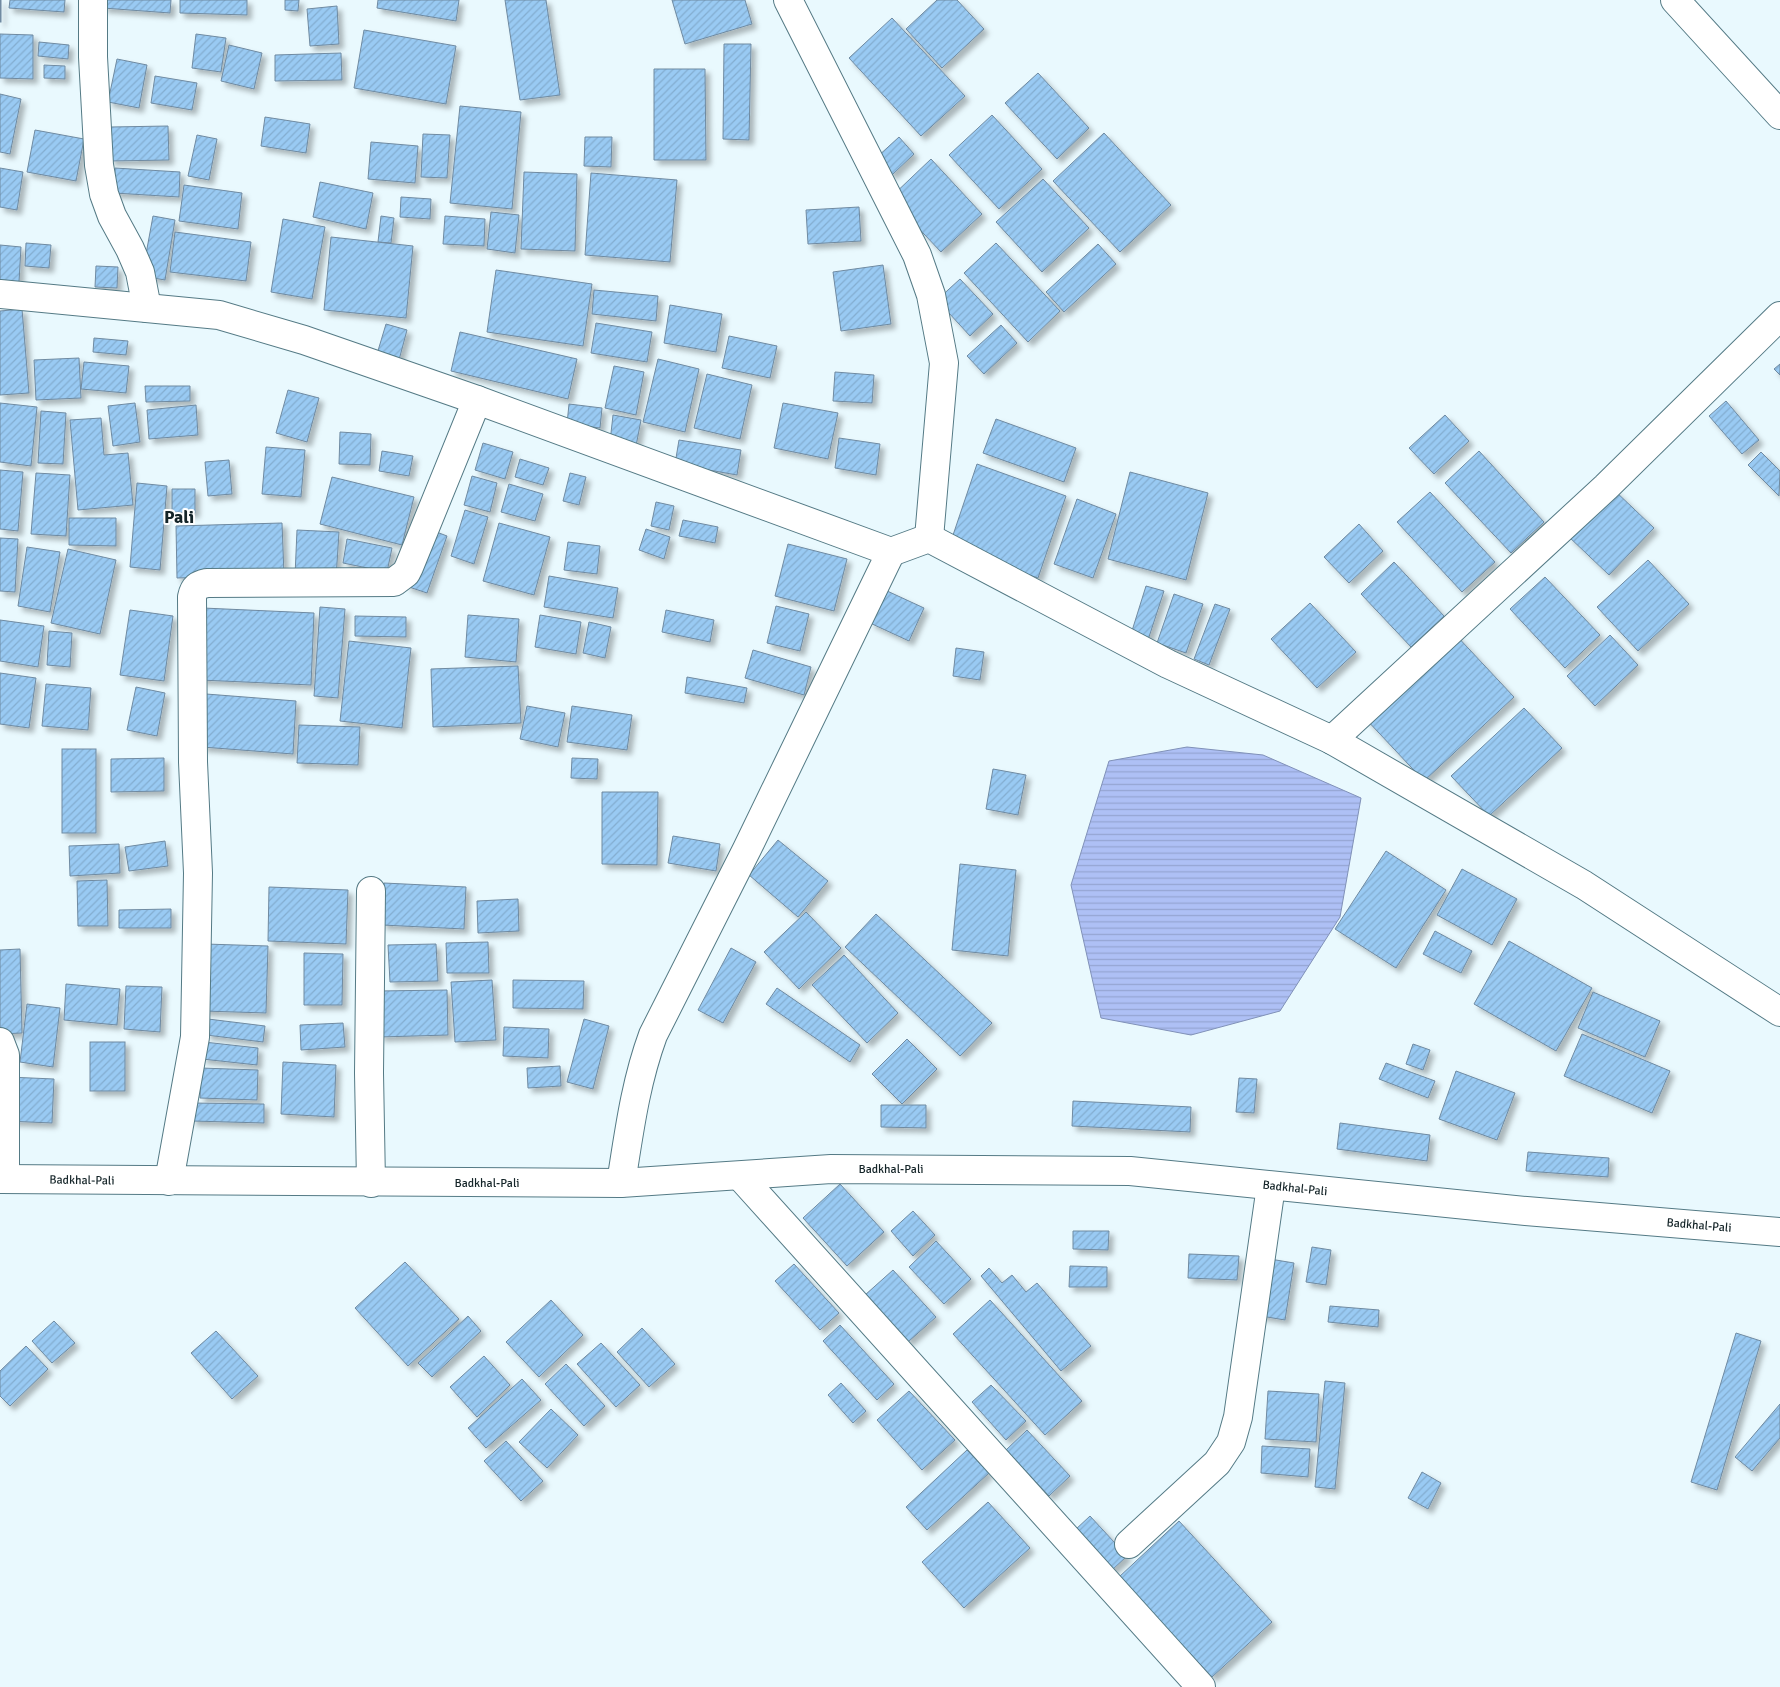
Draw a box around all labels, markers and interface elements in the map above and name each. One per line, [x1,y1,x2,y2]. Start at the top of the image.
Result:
district label: Pali [164,506,194,528]
street label: Badkhal-Pali [858,1162,924,1177]
street label: Badkhal-Pali [49,1172,115,1189]
street label: Badkhal-Pali [454,1176,520,1191]
street label: Badkhal-Pali [1262,1178,1328,1199]
street label: Badkhal-Pali [1666,1215,1732,1236]

